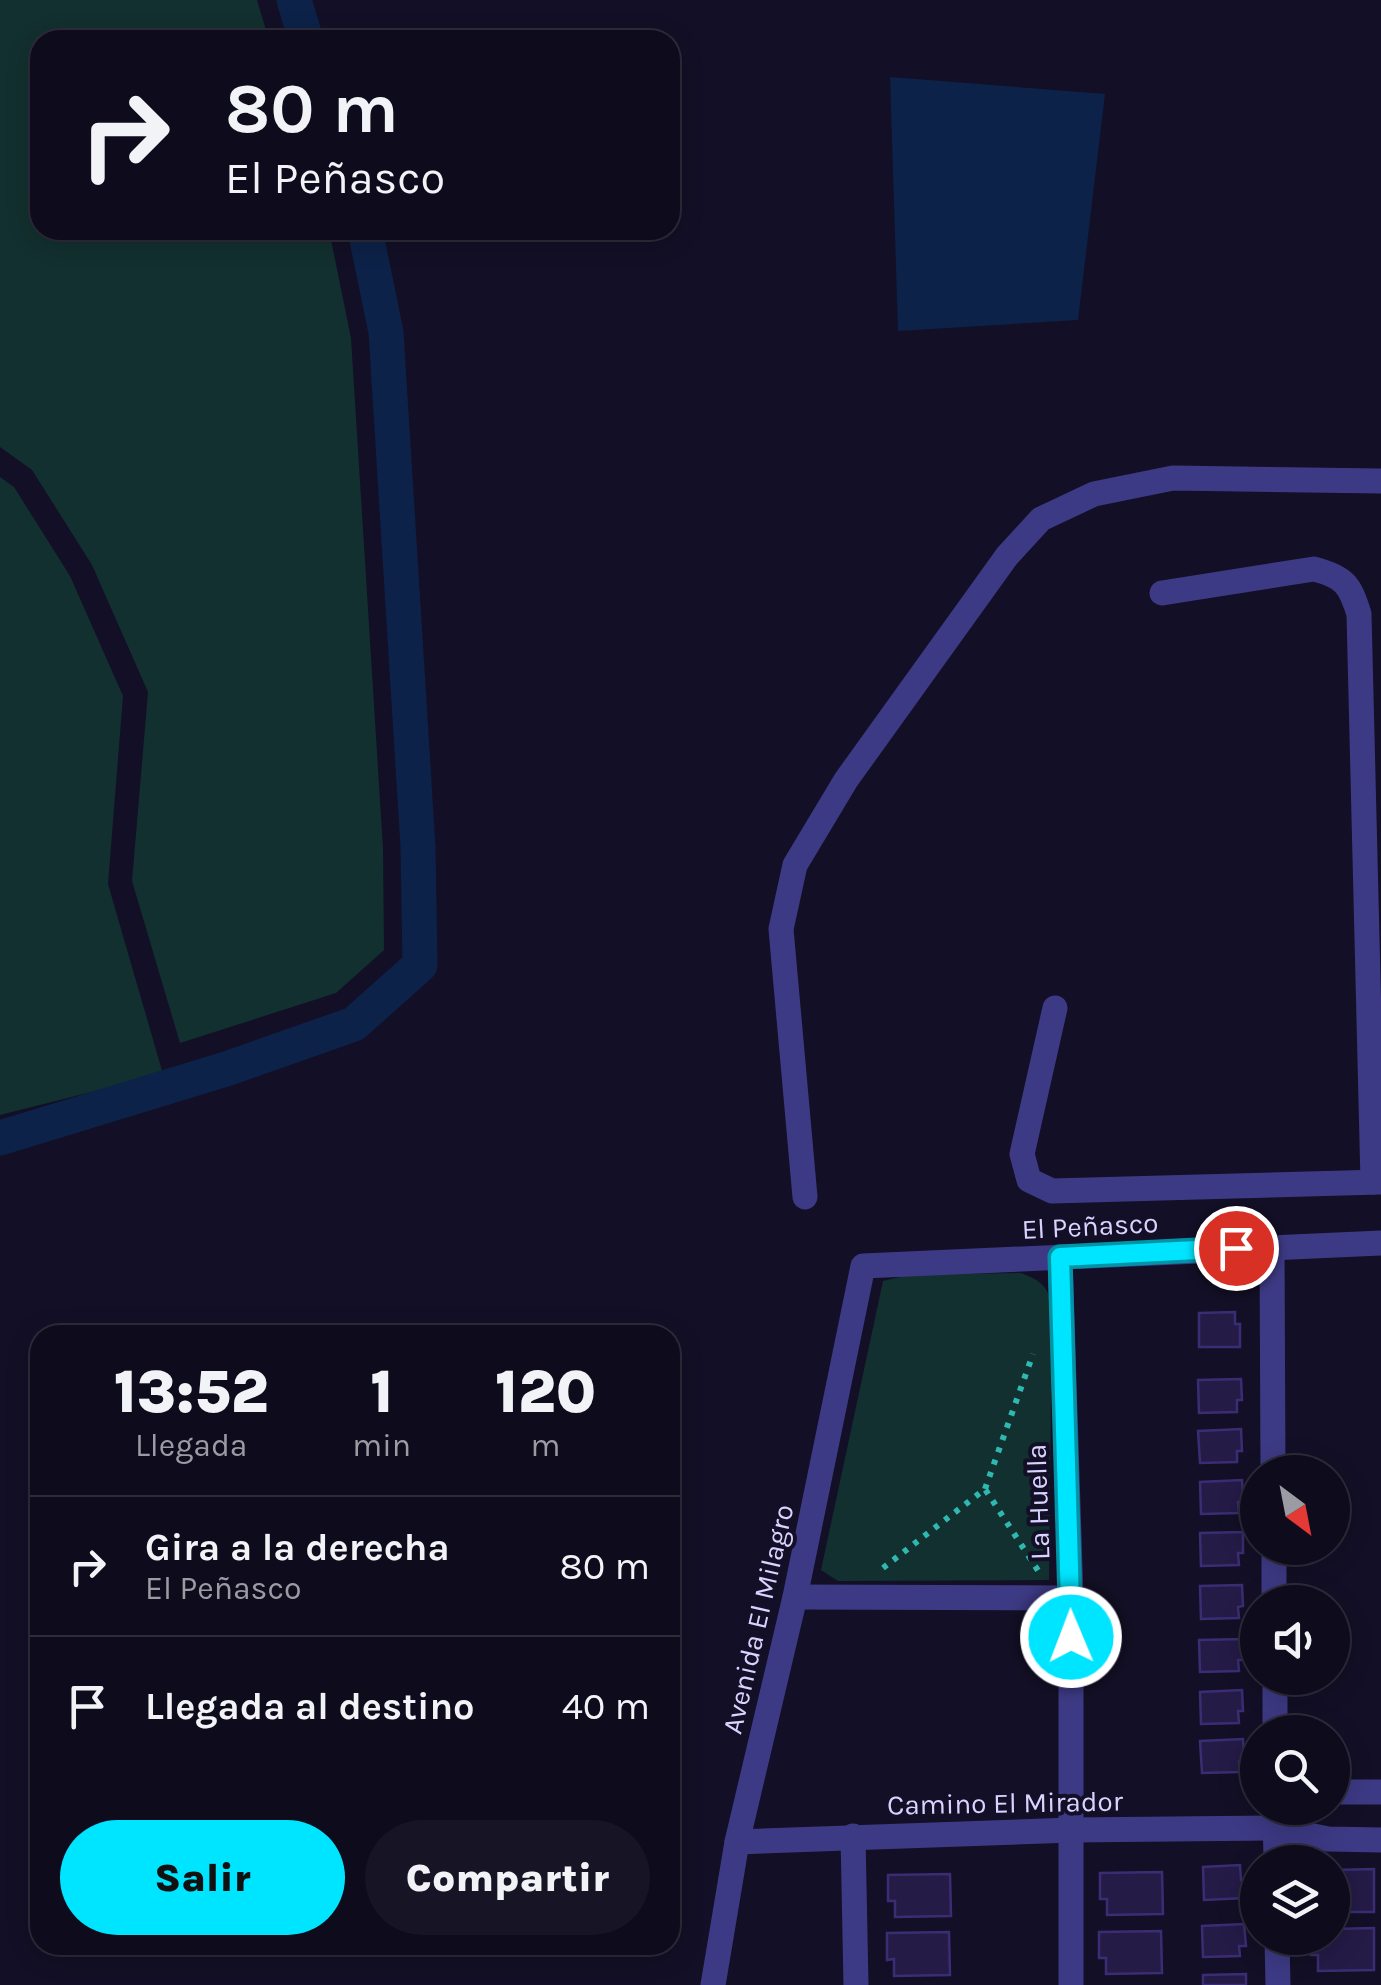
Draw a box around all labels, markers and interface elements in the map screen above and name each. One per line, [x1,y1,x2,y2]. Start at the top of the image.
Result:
text: 80 m [225,68,399,150]
icon: right [60,70,190,200]
text: El Peñasco [225,152,445,204]
street label: El Peñasco [1021,1206,1159,1246]
pin [1194,1206,1279,1291]
icon: arrive [1209,1221,1264,1276]
text: 13:52 [114,1357,269,1427]
text: 1 [370,1357,393,1427]
text: 120 [495,1357,596,1427]
text: Llegada [135,1427,247,1464]
text: min [352,1427,411,1464]
text: m [531,1427,561,1464]
street label: La Huella [1019,1443,1057,1561]
north arrow [1240,1455,1350,1565]
map controls [1240,1455,1350,1955]
street label: Avenida El Milagro [716,1501,800,1737]
text: Gira a la derecha [145,1525,450,1570]
icon: right [60,1539,115,1594]
text: 80 m [560,1544,650,1589]
text: El Peñasco [145,1570,301,1607]
position arrow [1019,1585,1123,1689]
button: sound [1240,1585,1350,1695]
icon: arrive [60,1679,115,1734]
text: Llegada al destino [145,1684,475,1729]
text: 40 m [562,1684,650,1729]
button: search [1240,1715,1350,1825]
street label: Camino El Mirador [887,1784,1124,1822]
button: Salir [60,1820,345,1935]
button: Compartir [365,1820,650,1935]
button: layers [1240,1845,1350,1955]

